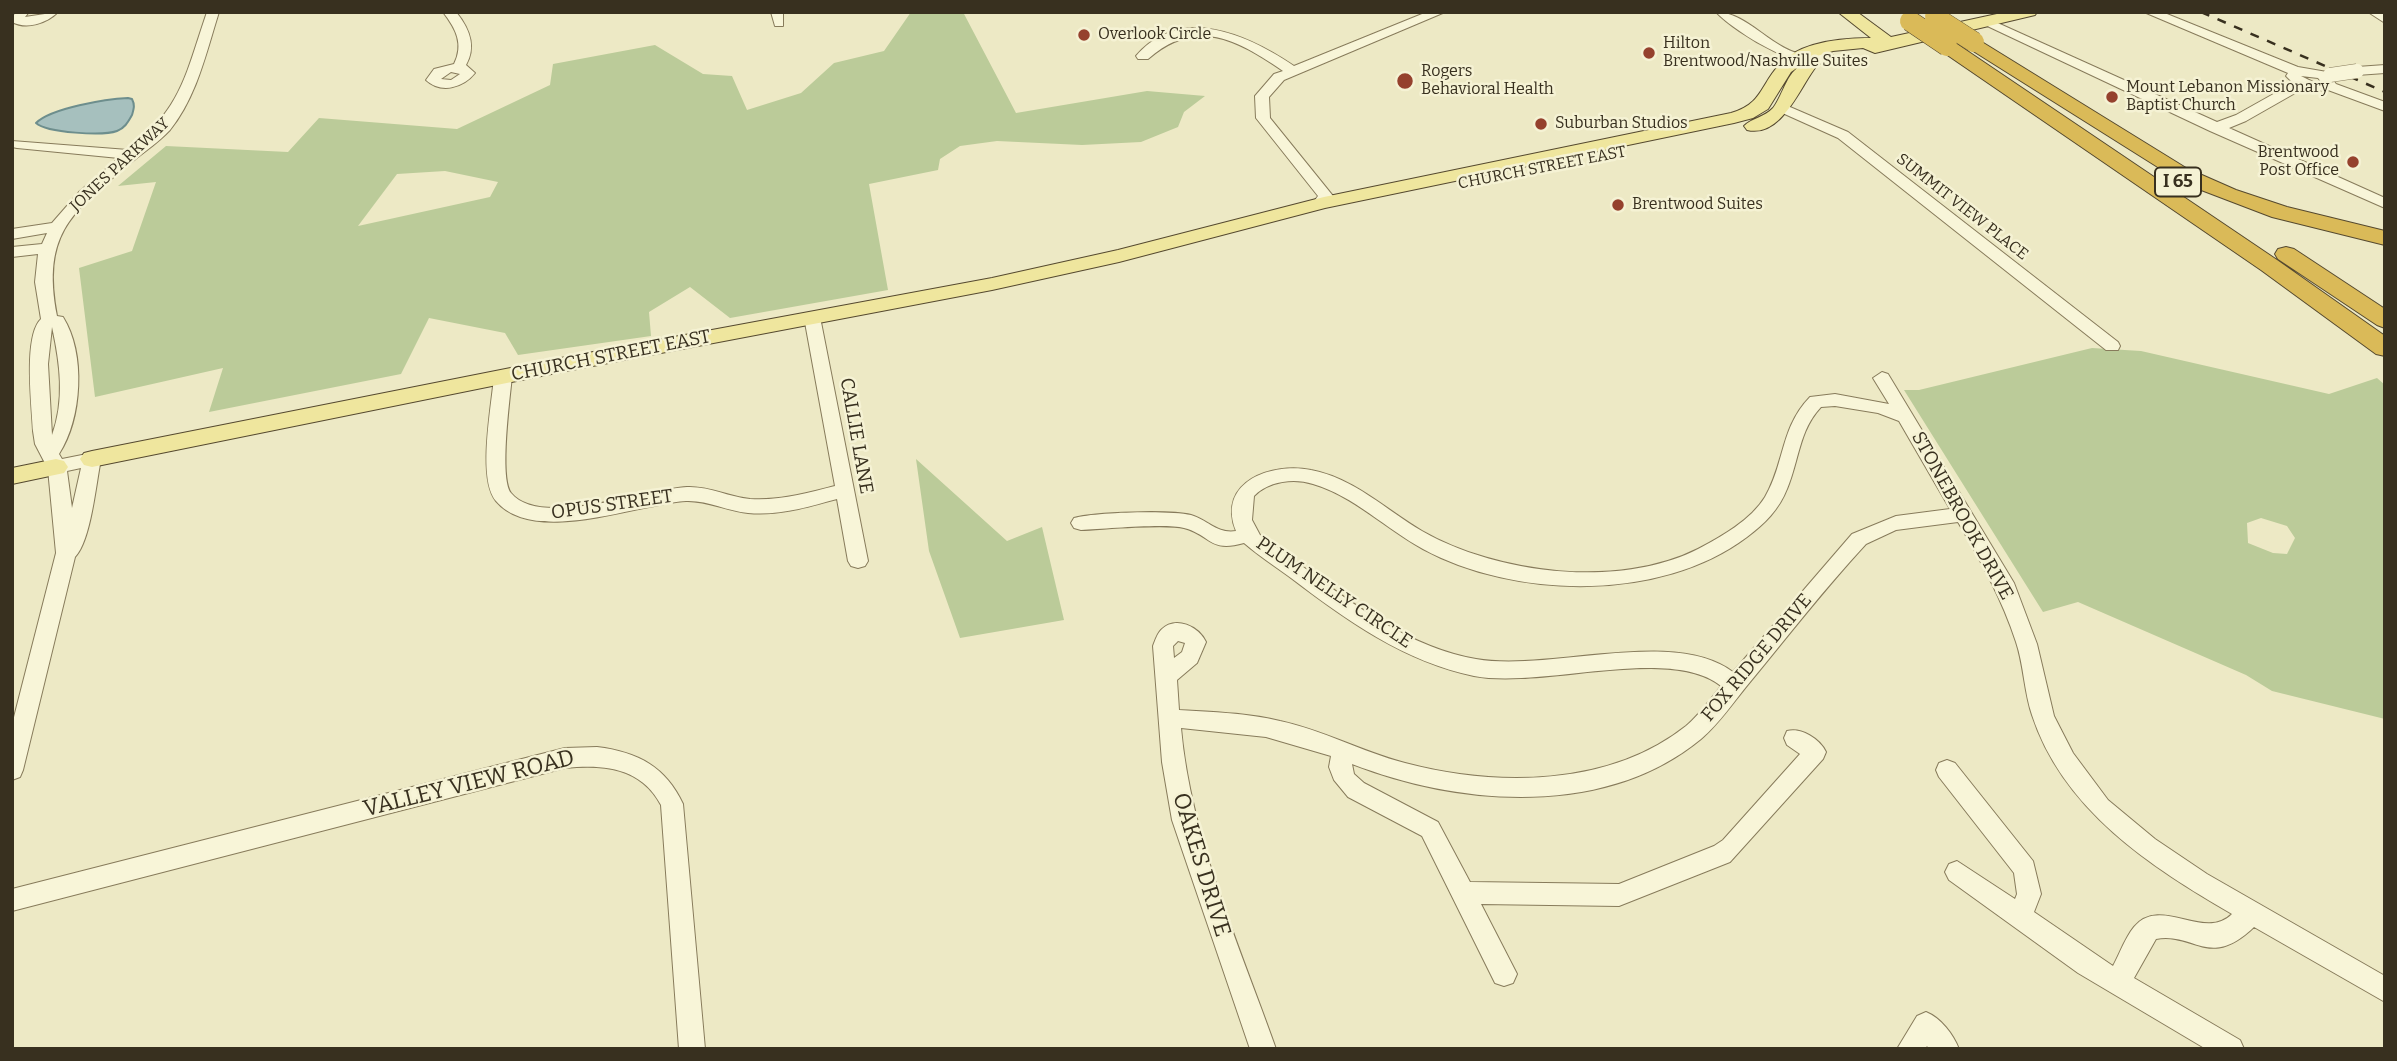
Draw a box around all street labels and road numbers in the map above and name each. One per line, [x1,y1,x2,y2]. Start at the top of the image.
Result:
street label: JONES PARKWAY [66,114,174,216]
street label: CHURCH STREET EAST [1456,142,1628,194]
street label: SUMMIT VIEW PLACE [1892,150,2032,264]
road number: I 65 [2155,168,2201,196]
street label: CHURCH STREET EAST [509,325,713,387]
street label: CALLIE LANE [835,376,877,496]
street label: STONEBROOK DRIVE [1906,428,2018,604]
street label: OPUS STREET [550,485,674,525]
street label: PLUM NELLY CIRCLE [1252,532,1416,654]
street label: FOX RIDGE DRIVE [1697,590,1817,726]
street label: VALLEY VIEW ROAD [361,744,577,824]
street label: OAKES DRIVE [1166,790,1236,940]

